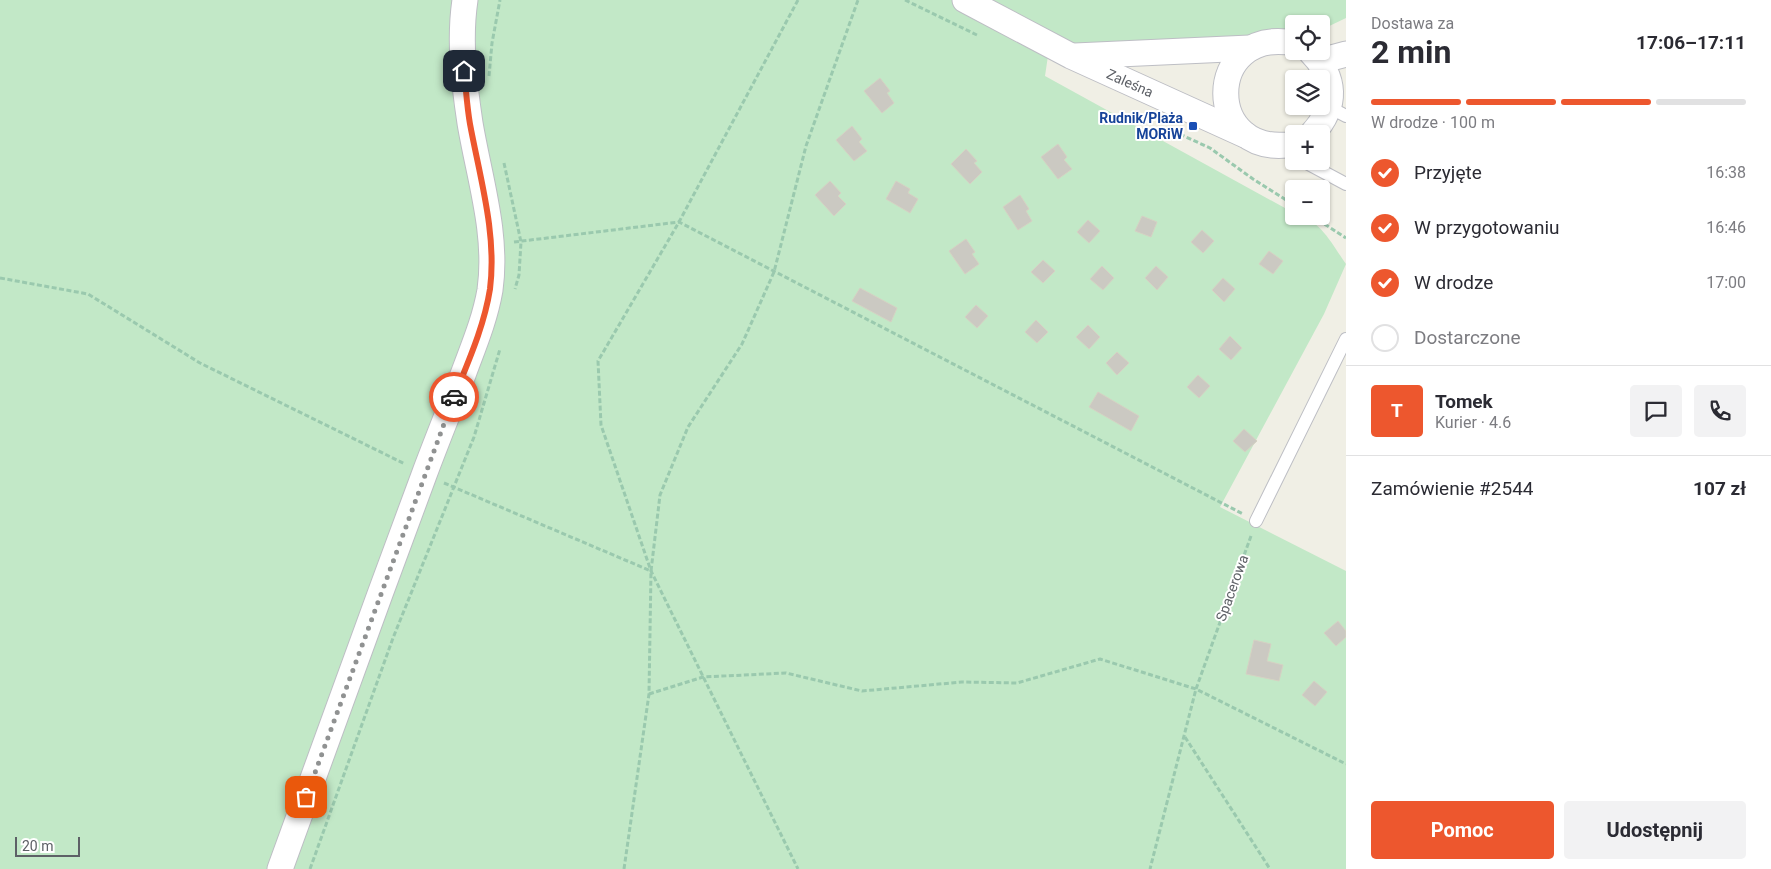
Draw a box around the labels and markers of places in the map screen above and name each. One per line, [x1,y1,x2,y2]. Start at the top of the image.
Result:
pin [443,50,485,92]
place label: Rudnik/Plaża MORiW [1099,110,1184,142]
marker: Rudnik/Plaża MORiW [1187,120,1199,132]
pin [285,776,327,818]

